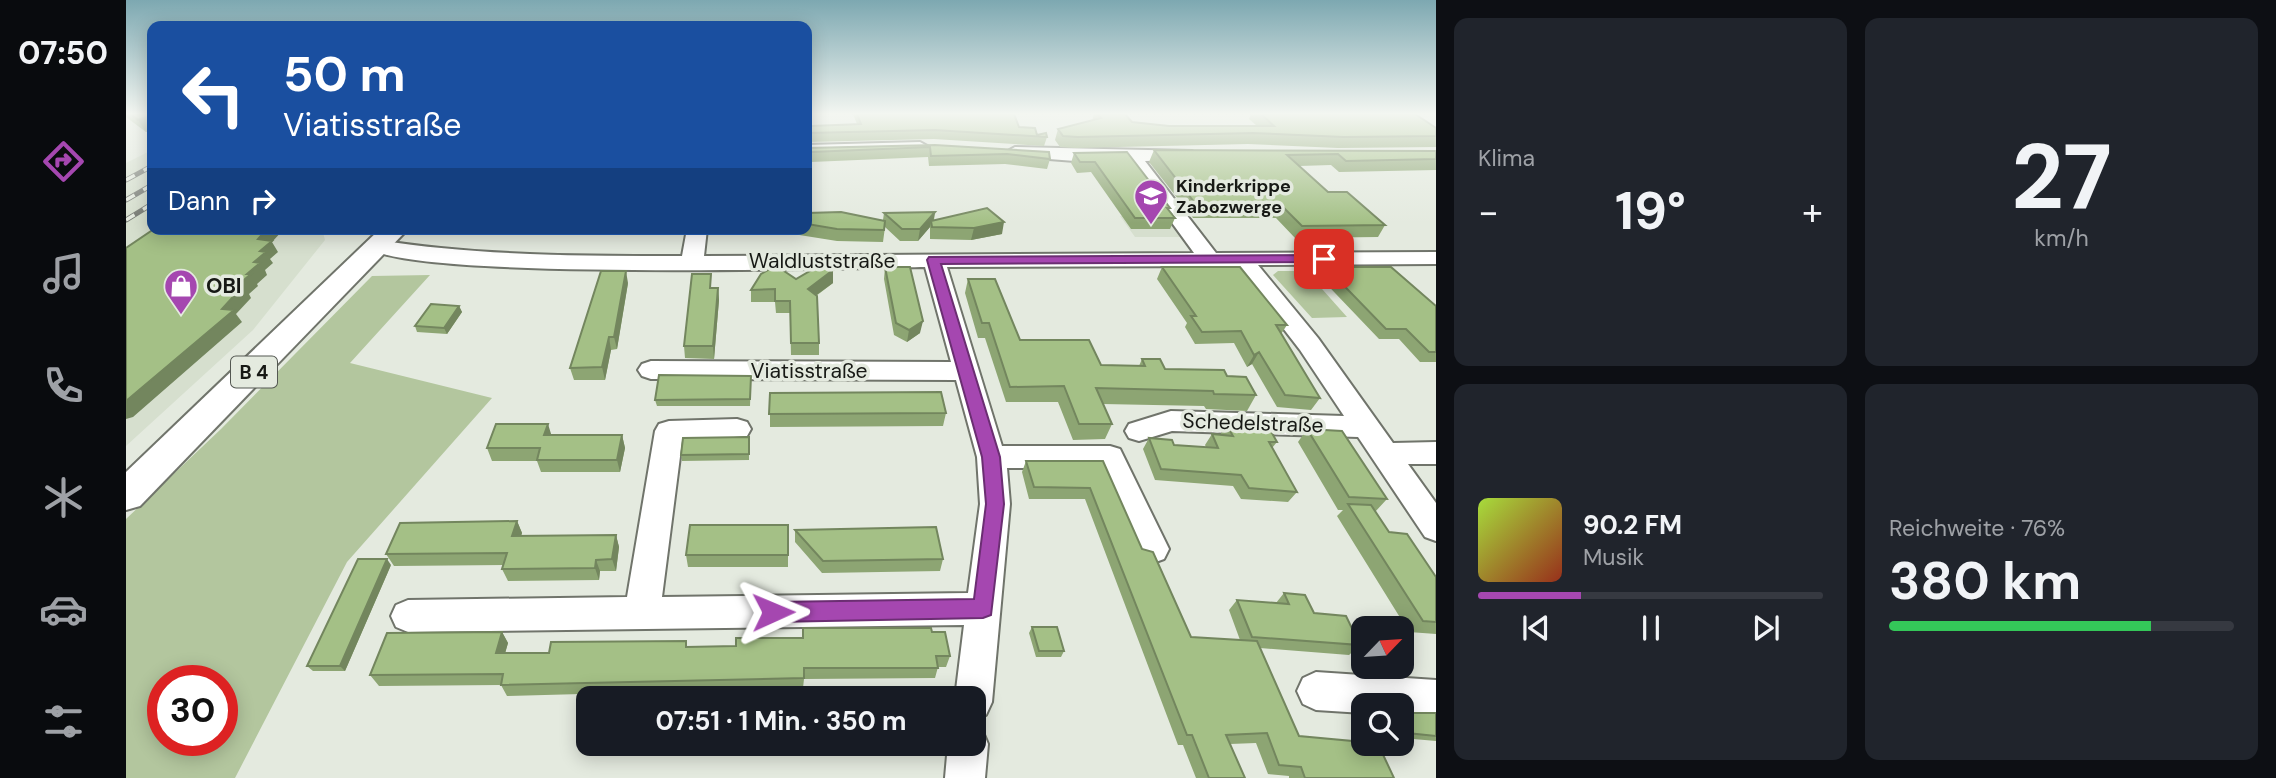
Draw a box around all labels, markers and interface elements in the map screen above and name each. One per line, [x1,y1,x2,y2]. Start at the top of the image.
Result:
text: 07:50 [18,32,108,74]
text: 50 m [283,42,406,106]
icon: left [168,49,259,140]
text: Viatisstraße [283,104,461,146]
text: 27 [2011,118,2112,236]
icon: directions [39,137,88,186]
text: Klima [1478,143,1535,173]
place label: Kinderkrippe Zabozwerge [1176,174,1291,219]
school or university icon: Kinderkrippe Zabozwerge [1132,177,1170,226]
text: 19° [1615,177,1686,245]
icon: right [244,182,282,220]
text: Dann [168,184,230,218]
text: − [1478,187,1499,237]
text: + [1802,187,1823,237]
text: km/h [2034,223,2089,253]
pin [1294,229,1354,289]
icon: arrive [1305,240,1343,278]
street label: Waldluststraße [749,247,895,275]
icon: music [39,249,88,298]
shop icon: OBI [162,267,200,316]
place label: OBI [206,272,242,300]
road number: B 4 [231,356,277,388]
street label: Viatisstraße [750,357,868,385]
icon: phone [39,361,88,410]
street label: Schedelstraße [1182,407,1324,439]
icon: climate [39,473,88,522]
text: 90.2 FM [1583,508,1682,542]
text: Reichweite · 76% [1889,513,2065,543]
text: Musik [1583,542,1644,572]
text: 380 km [1889,547,2081,615]
position arrow [736,575,810,649]
icon: car [39,585,88,634]
icon: previous [1517,609,1555,647]
icon: pause [1632,609,1670,647]
icon: next [1747,609,1785,647]
north arrow [1351,616,1414,679]
map controls [1351,616,1414,756]
speed limit sign: 30 [147,665,238,756]
button: search [1351,693,1414,756]
icon: filters [39,697,88,746]
text: 07:51 · 1 Min. · 350 m [656,704,906,738]

